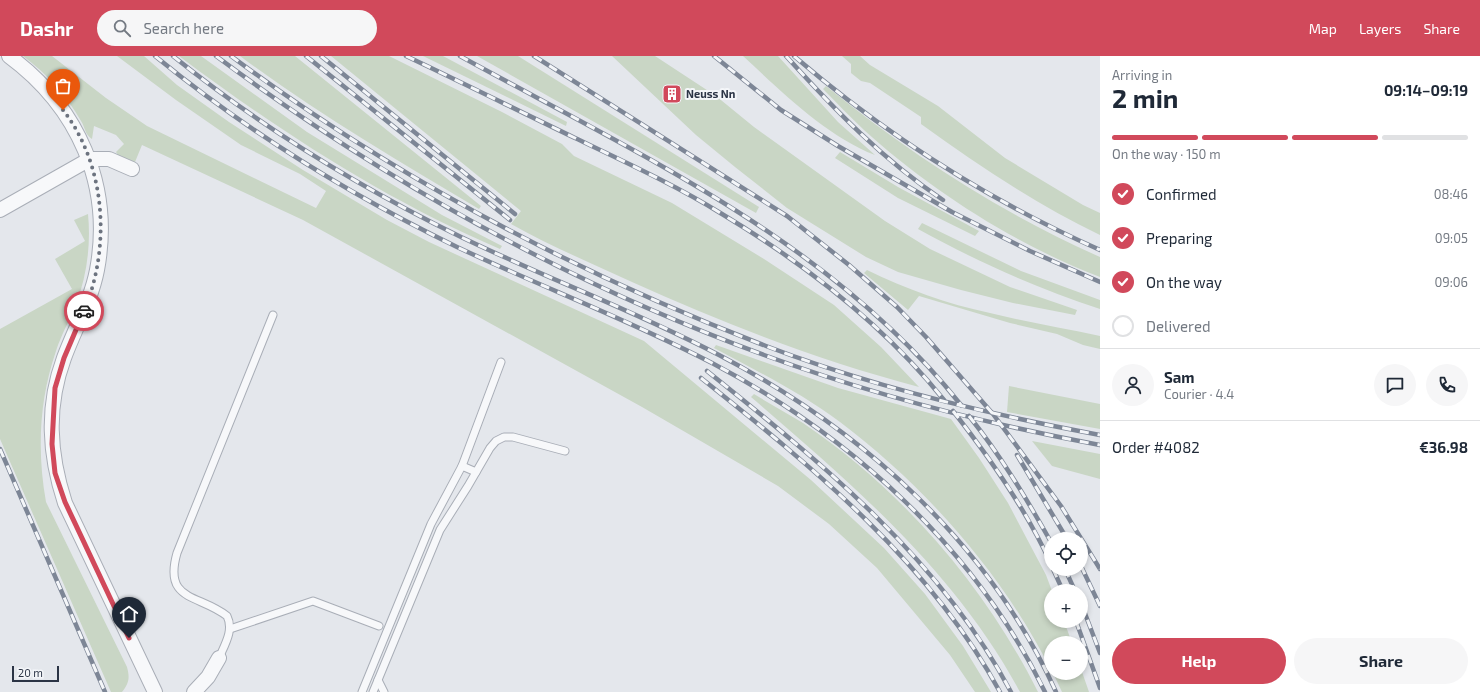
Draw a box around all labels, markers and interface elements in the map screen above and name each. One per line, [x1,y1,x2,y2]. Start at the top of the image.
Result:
search box [97,10,377,46]
text: Dashr [20,17,73,40]
icon: search [111,17,133,39]
text: Search here [143,19,224,37]
text: Map [1309,20,1337,37]
text: Layers [1359,20,1401,37]
text: Share [1423,20,1460,37]
text: Arriving in [1112,67,1172,83]
pin [46,69,80,110]
icon: bag [52,75,74,97]
text: 09:14–09:19 [1384,81,1468,99]
text: 2 min [1112,82,1178,113]
building icon: Neuss Nn [661,83,683,105]
place label: Neuss Nn [686,87,735,100]
text: On the way · 150 m [1112,146,1221,162]
icon: check [1112,183,1134,205]
text: Confirmed [1146,185,1217,203]
text: 08:46 [1434,186,1468,202]
icon: check [1112,227,1134,249]
text: Preparing [1146,229,1212,247]
text: 09:05 [1435,230,1468,246]
icon: check [1112,271,1134,293]
text: On the way [1146,273,1222,291]
text: 09:06 [1434,274,1468,290]
courier [64,291,104,331]
icon: car [73,300,95,322]
text: Delivered [1146,317,1211,335]
button: person [1112,364,1154,406]
button: chat [1374,364,1416,406]
button: phone [1426,364,1468,406]
text: Sam [1164,368,1195,386]
text: Courier · 4.4 [1164,386,1234,402]
text: Order #4082 [1112,438,1200,456]
text: €36.98 [1419,438,1468,456]
map controls [1044,532,1088,680]
button: locate [1044,532,1088,576]
button: + [1044,584,1088,628]
pin [112,597,146,638]
icon: home [118,603,140,625]
button: − [1044,636,1088,680]
button: Help [1112,638,1286,684]
button: Share [1294,638,1468,684]
scale bar [12,664,59,683]
text: 20 m [18,666,43,679]

